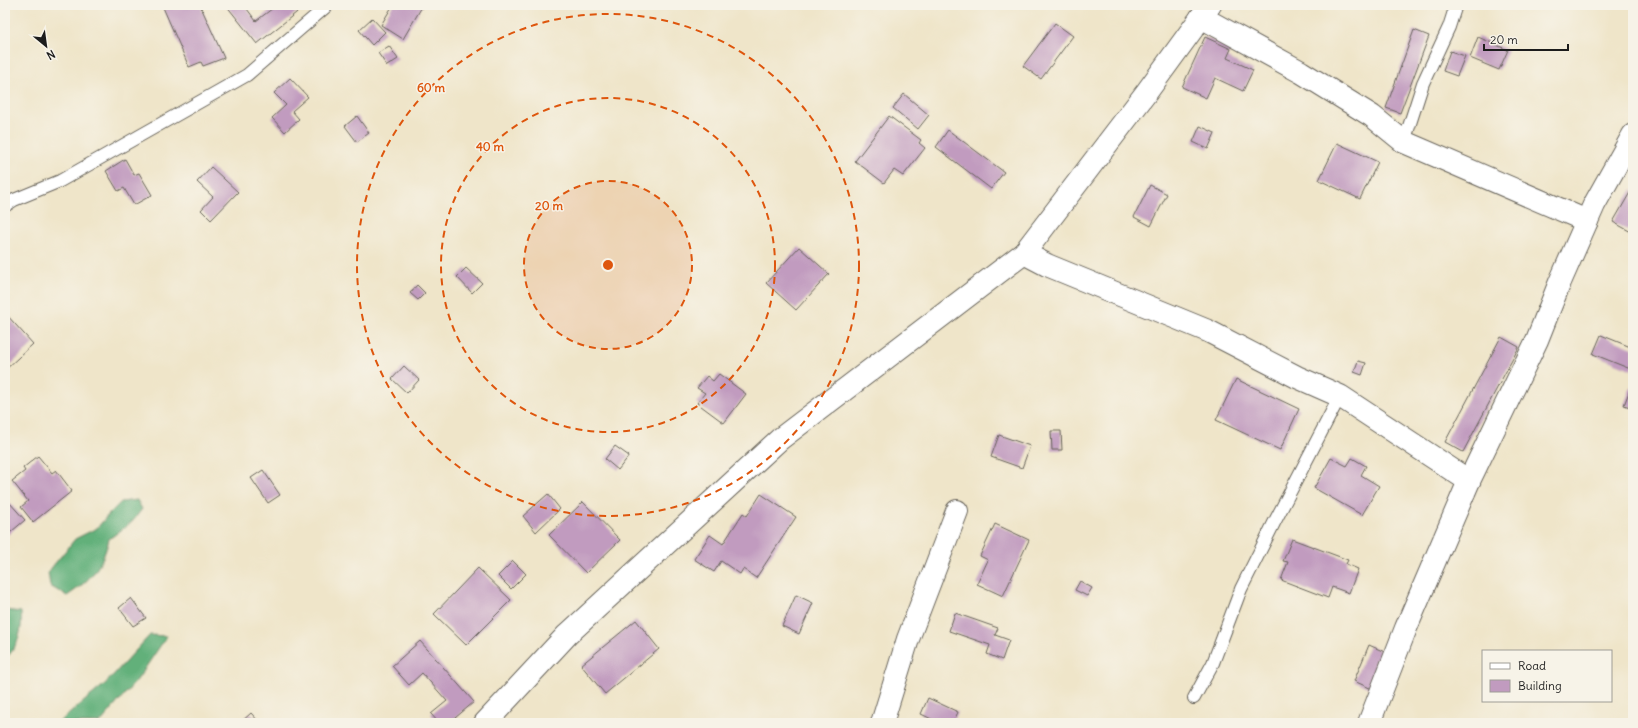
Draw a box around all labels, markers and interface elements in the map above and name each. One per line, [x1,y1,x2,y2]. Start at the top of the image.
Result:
north arrow [26,26,66,66]
scale bar [1484,26,1568,52]
text: 20 m [1490,32,1518,47]
text: N [44,47,58,63]
text: 60 m [417,80,446,95]
text: 40 m [476,139,505,154]
text: 20 m [535,198,563,213]
centre of rings [601,258,615,272]
legend [1482,650,1612,702]
text: Road [1518,658,1546,673]
text: Building [1518,678,1562,693]

